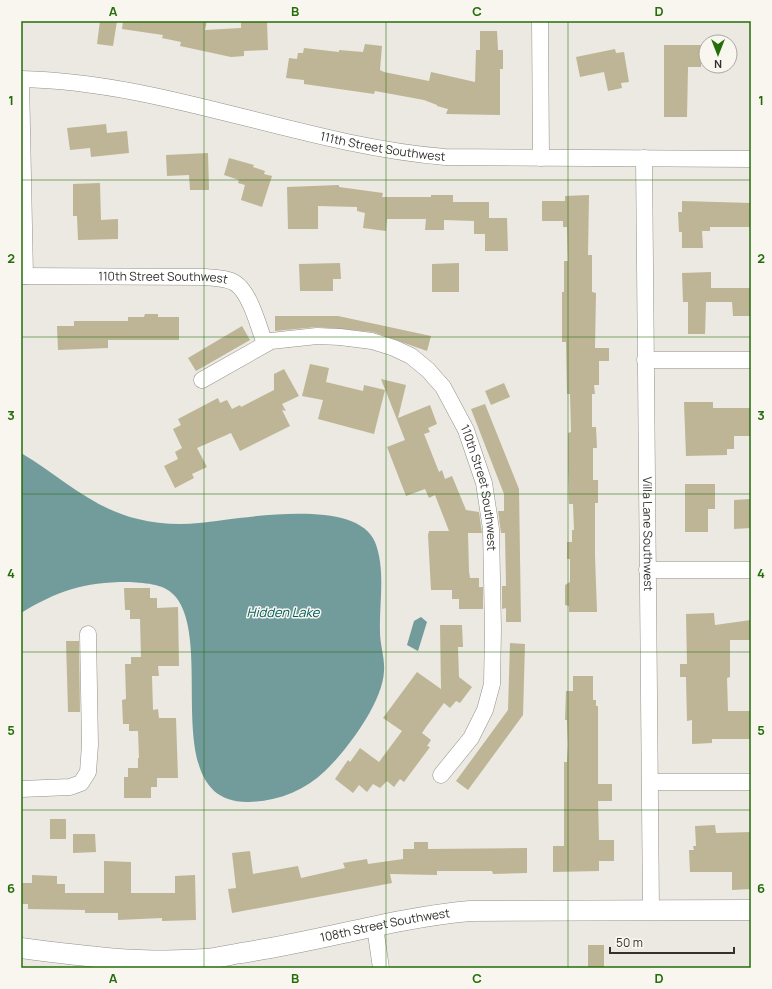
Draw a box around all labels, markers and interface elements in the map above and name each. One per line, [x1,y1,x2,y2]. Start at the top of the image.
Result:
text: A [109,2,118,20]
text: B [291,2,299,20]
text: C [472,2,482,20]
text: D [654,2,664,20]
north arrow [698,34,738,74]
text: N [714,57,722,72]
text: 1 [8,91,14,109]
text: 1 [758,91,764,109]
street label: 111th Street Southwest [319,127,446,165]
text: 2 [7,249,15,267]
text: 2 [757,249,765,267]
street label: 110th Street Southwest [98,267,230,288]
text: 3 [7,406,15,424]
text: 3 [757,406,765,424]
street label: 110th Street Southwest [457,421,500,551]
street label: Villa Lane Southwest [639,477,657,592]
text: 4 [7,564,15,582]
text: 4 [757,564,765,582]
water label: Hidden Lake [247,603,321,621]
text: 5 [7,721,15,739]
text: 5 [757,721,765,739]
text: 6 [7,879,15,897]
text: 6 [757,879,765,897]
street label: 108th Street Southwest [319,904,451,946]
scale bar [610,929,734,955]
text: 50 m [616,934,643,951]
text: A [109,969,118,987]
text: B [291,969,299,987]
text: C [472,969,482,987]
text: D [654,969,664,987]

